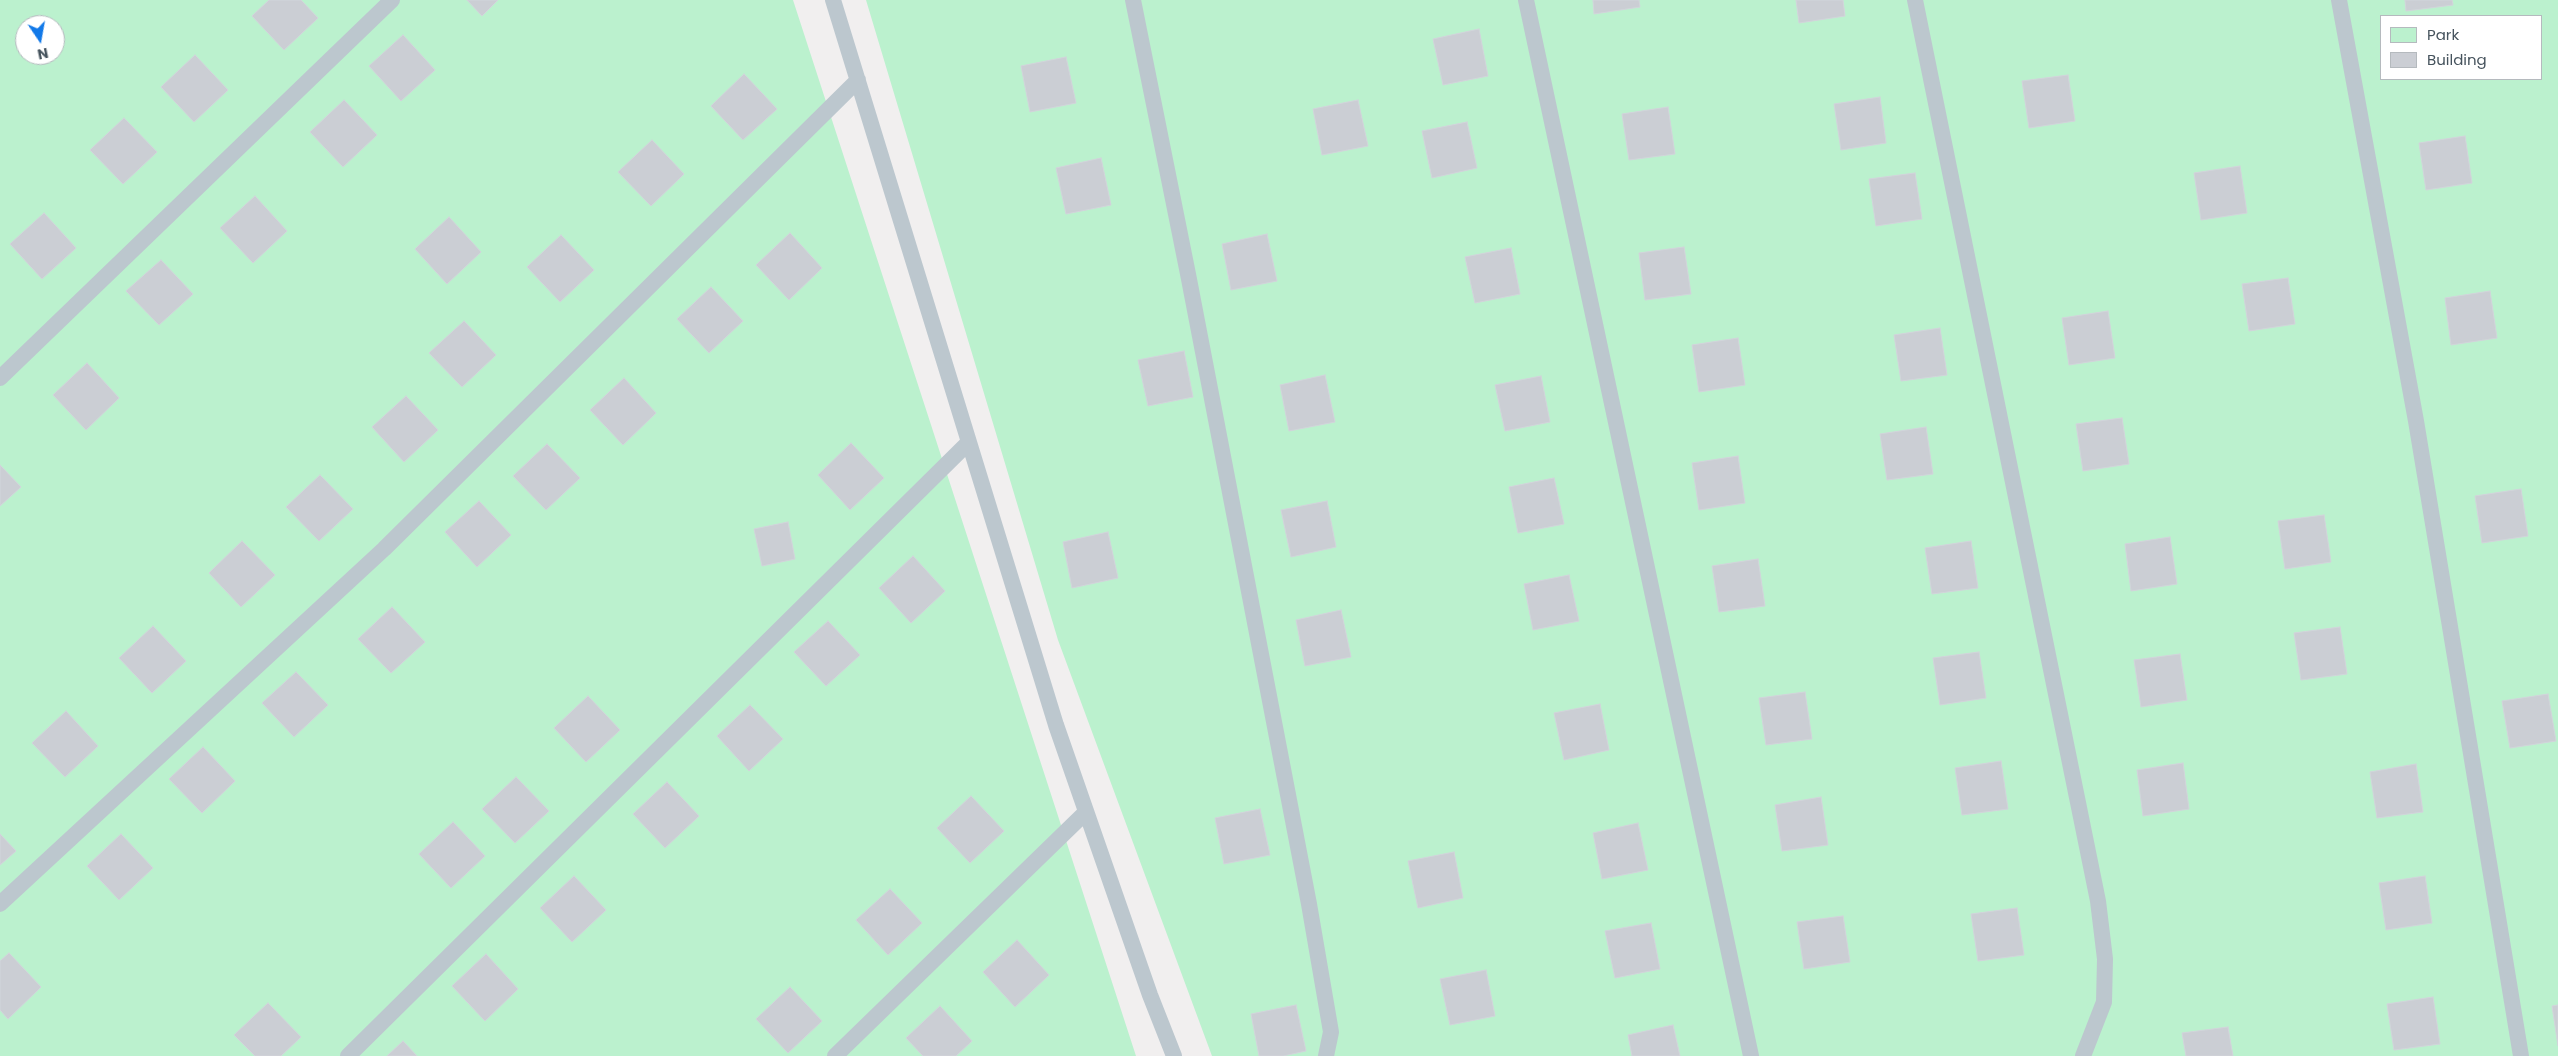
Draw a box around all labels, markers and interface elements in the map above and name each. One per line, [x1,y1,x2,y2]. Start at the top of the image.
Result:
north arrow [15,15,65,65]
legend [2380,15,2543,80]
text: Park [2427,24,2459,45]
text: N [36,43,50,65]
text: Building [2427,49,2487,70]

